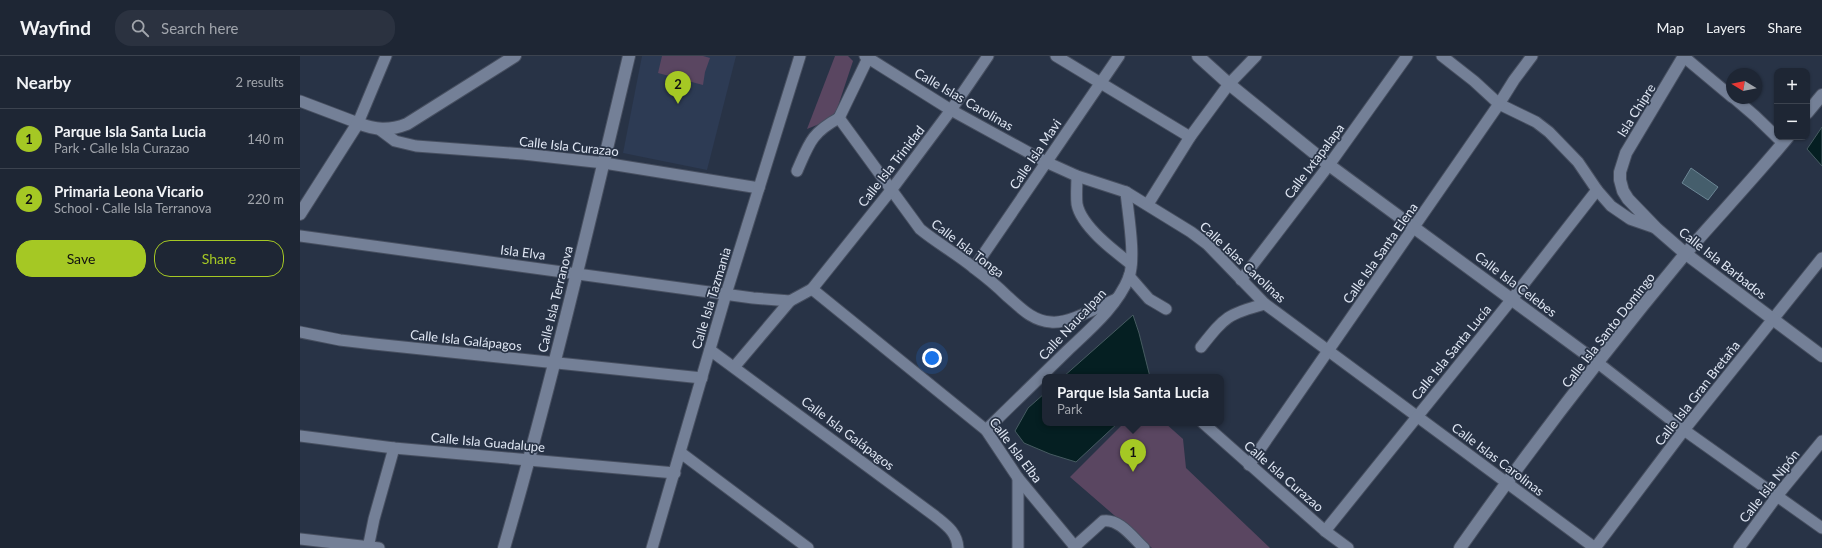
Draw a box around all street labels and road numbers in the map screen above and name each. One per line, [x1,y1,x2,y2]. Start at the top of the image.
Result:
street label: Calle Islas Carolinas [912,64,1017,134]
street label: Isla Chipre [1613,80,1659,140]
street label: Calle Isla Mavi [1006,116,1064,192]
street label: Calle Ixtapalapa [1281,120,1347,202]
street label: Calle Isla Trinidad [854,122,928,210]
street label: Calle Isla Curazao [518,133,620,159]
street label: Calle Isla Santa Elena [1339,199,1421,307]
street label: Calle Isla Tonga [928,215,1008,281]
street label: Calle Islas Carolinas [1197,218,1290,306]
street label: Calle Isla Barbados [1676,224,1770,302]
street label: Isla Elva [499,241,547,263]
street label: Calle Isla Terranova [534,244,576,354]
street label: Calle Isla Tazmania [688,245,734,351]
street label: Calle Isla Celebes [1472,248,1560,320]
street label: Calle Isla Santo Domingo [1558,269,1658,391]
street label: Calle Naucalpan [1035,285,1109,363]
street label: Calle Isla Santa Lucía [1408,301,1494,403]
street label: Calle Isla Galápagos [409,326,523,354]
street label: Calle Isla Gran Bretaña [1651,337,1743,449]
street label: Calle Isla Galápagos [798,393,898,473]
street label: Calle Isla Elba [986,414,1046,486]
street label: Calle Islas Carolinas [1449,419,1548,499]
street label: Calle Isla Guadalupe [430,429,546,455]
street label: Calle Isla Curazao [1241,437,1327,515]
street label: Calle Isla Nipón [1736,446,1802,526]

